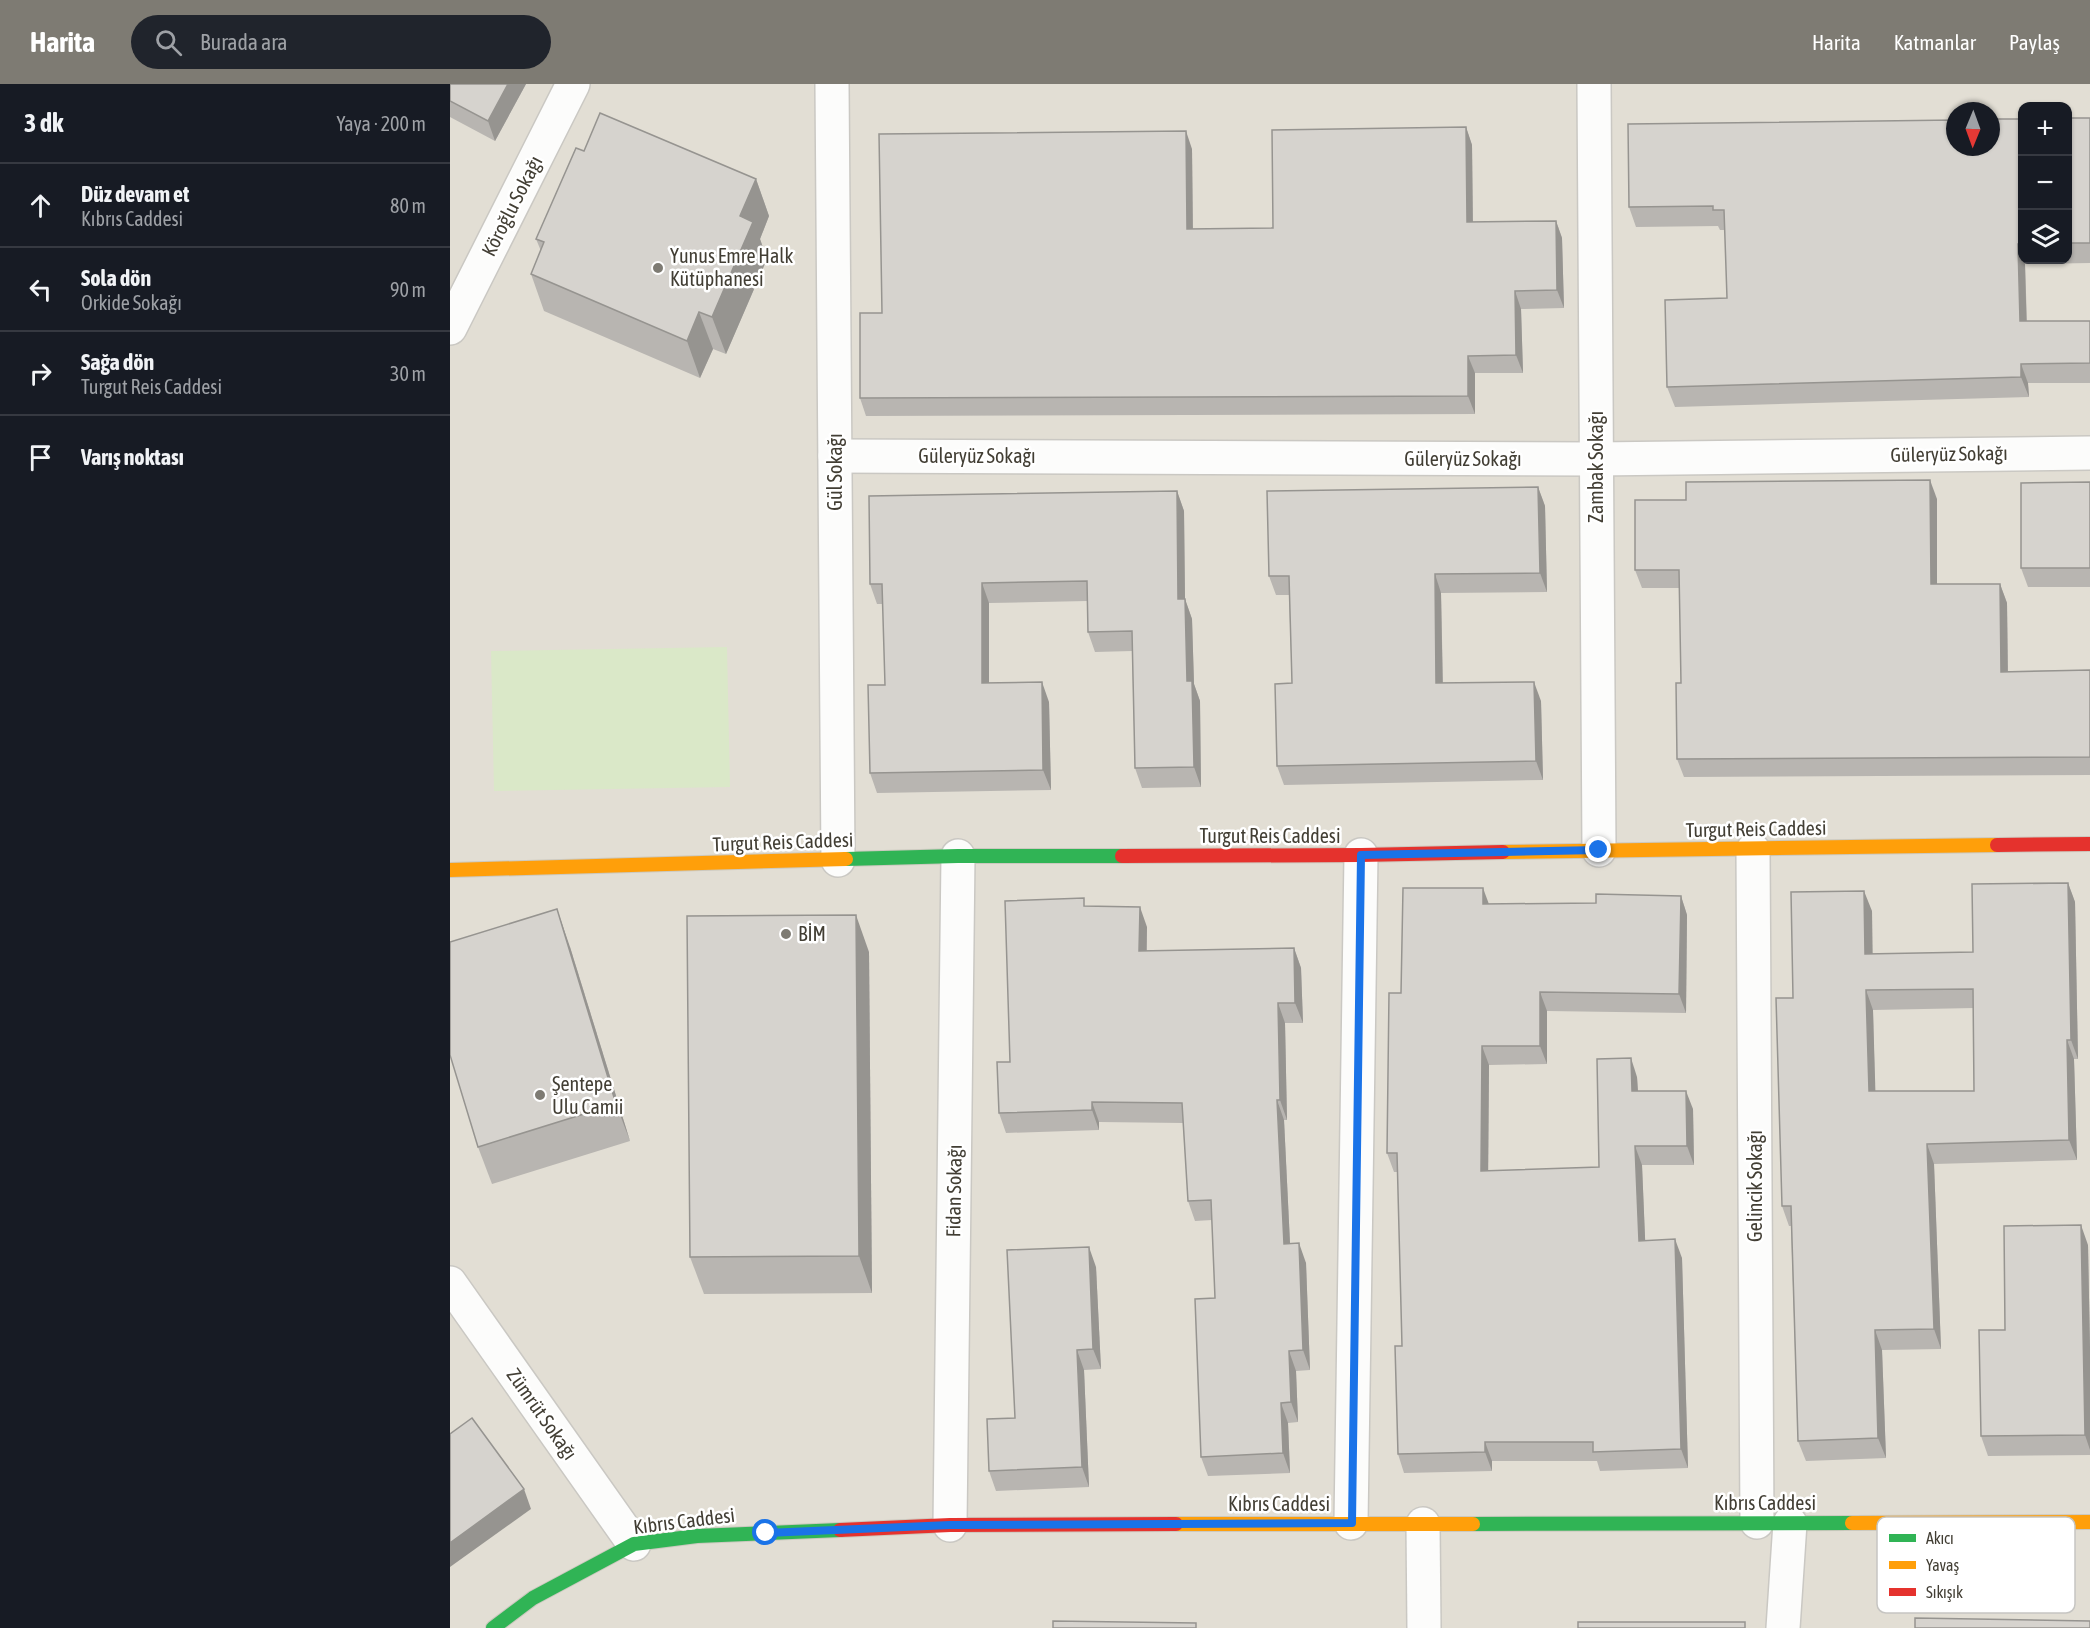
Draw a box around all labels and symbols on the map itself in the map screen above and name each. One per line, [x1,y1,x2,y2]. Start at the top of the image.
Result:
north arrow [1946,102,2000,156]
street label: Köroğlu Sokağı [476,152,547,260]
place label: Yunus Emre Halk Kütüphanesi [670,244,794,290]
marker: Yunus Emre Halk Kütüphanesi [651,261,665,275]
street label: Zambak Sokağı [1584,411,1607,523]
street label: Gül Sokağı [823,433,846,511]
street label: Güleryüz Sokağı [1890,441,2008,466]
street label: Güleryüz Sokağı [918,444,1036,467]
street label: Güleryüz Sokağı [1404,447,1522,470]
street label: Turgut Reis Caddesi [1685,816,1827,841]
street label: Turgut Reis Caddesi [1200,824,1340,847]
street label: Turgut Reis Caddesi [712,828,854,855]
route end [1585,836,1611,862]
place label: BİM [798,922,826,945]
marker: BİM [779,927,793,941]
place label: Şentepe Ulu Camii [552,1072,623,1118]
marker: Şentepe Ulu Camii [533,1088,547,1102]
street label: Gelincik Sokağı [1743,1130,1766,1242]
street label: Fidan Sokağı [941,1144,966,1238]
street label: Zümrüt Sokağı [503,1364,582,1464]
street label: Kıbrıs Caddesi [1714,1491,1816,1514]
street label: Kıbrıs Caddesi [1228,1492,1330,1515]
street label: Kıbrıs Caddesi [632,1503,736,1538]
legend [1877,1517,2075,1613]
route start [752,1519,778,1545]
text: Akıcı [1926,1529,1954,1547]
text: Yavaş [1926,1556,1959,1575]
text: Sıkışık [1926,1583,1963,1602]

